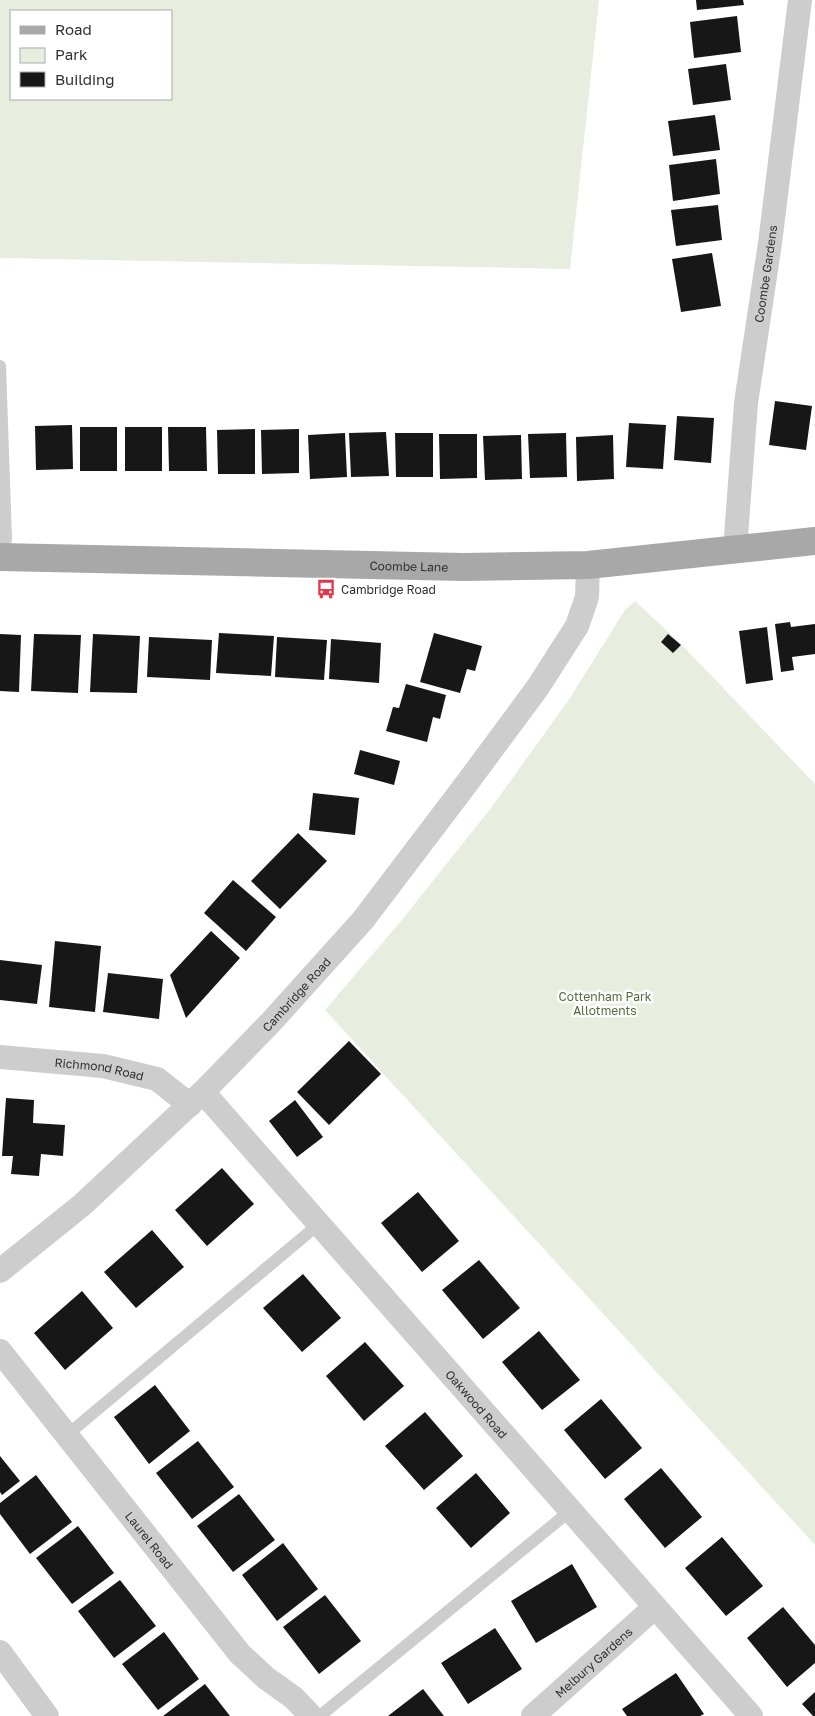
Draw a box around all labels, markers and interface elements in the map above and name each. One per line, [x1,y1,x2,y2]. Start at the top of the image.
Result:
legend [10,10,172,100]
text: Road [55,20,92,38]
text: Park [55,45,88,63]
text: Building [55,70,115,88]
street label: Coombe Gardens [751,224,780,324]
street label: Coombe Lane [369,557,448,574]
bus stop icon: Cambridge Road [315,578,337,600]
place label: Cambridge Road [341,582,436,597]
street label: Cambridge Road [259,954,334,1034]
park label: Cottenham Park Allotments [559,989,652,1018]
street label: Richmond Road [54,1054,145,1083]
street label: Oakwood Road [443,1366,511,1441]
street label: Laurel Road [122,1508,177,1572]
street label: Melbury Gardens [552,1624,635,1700]

